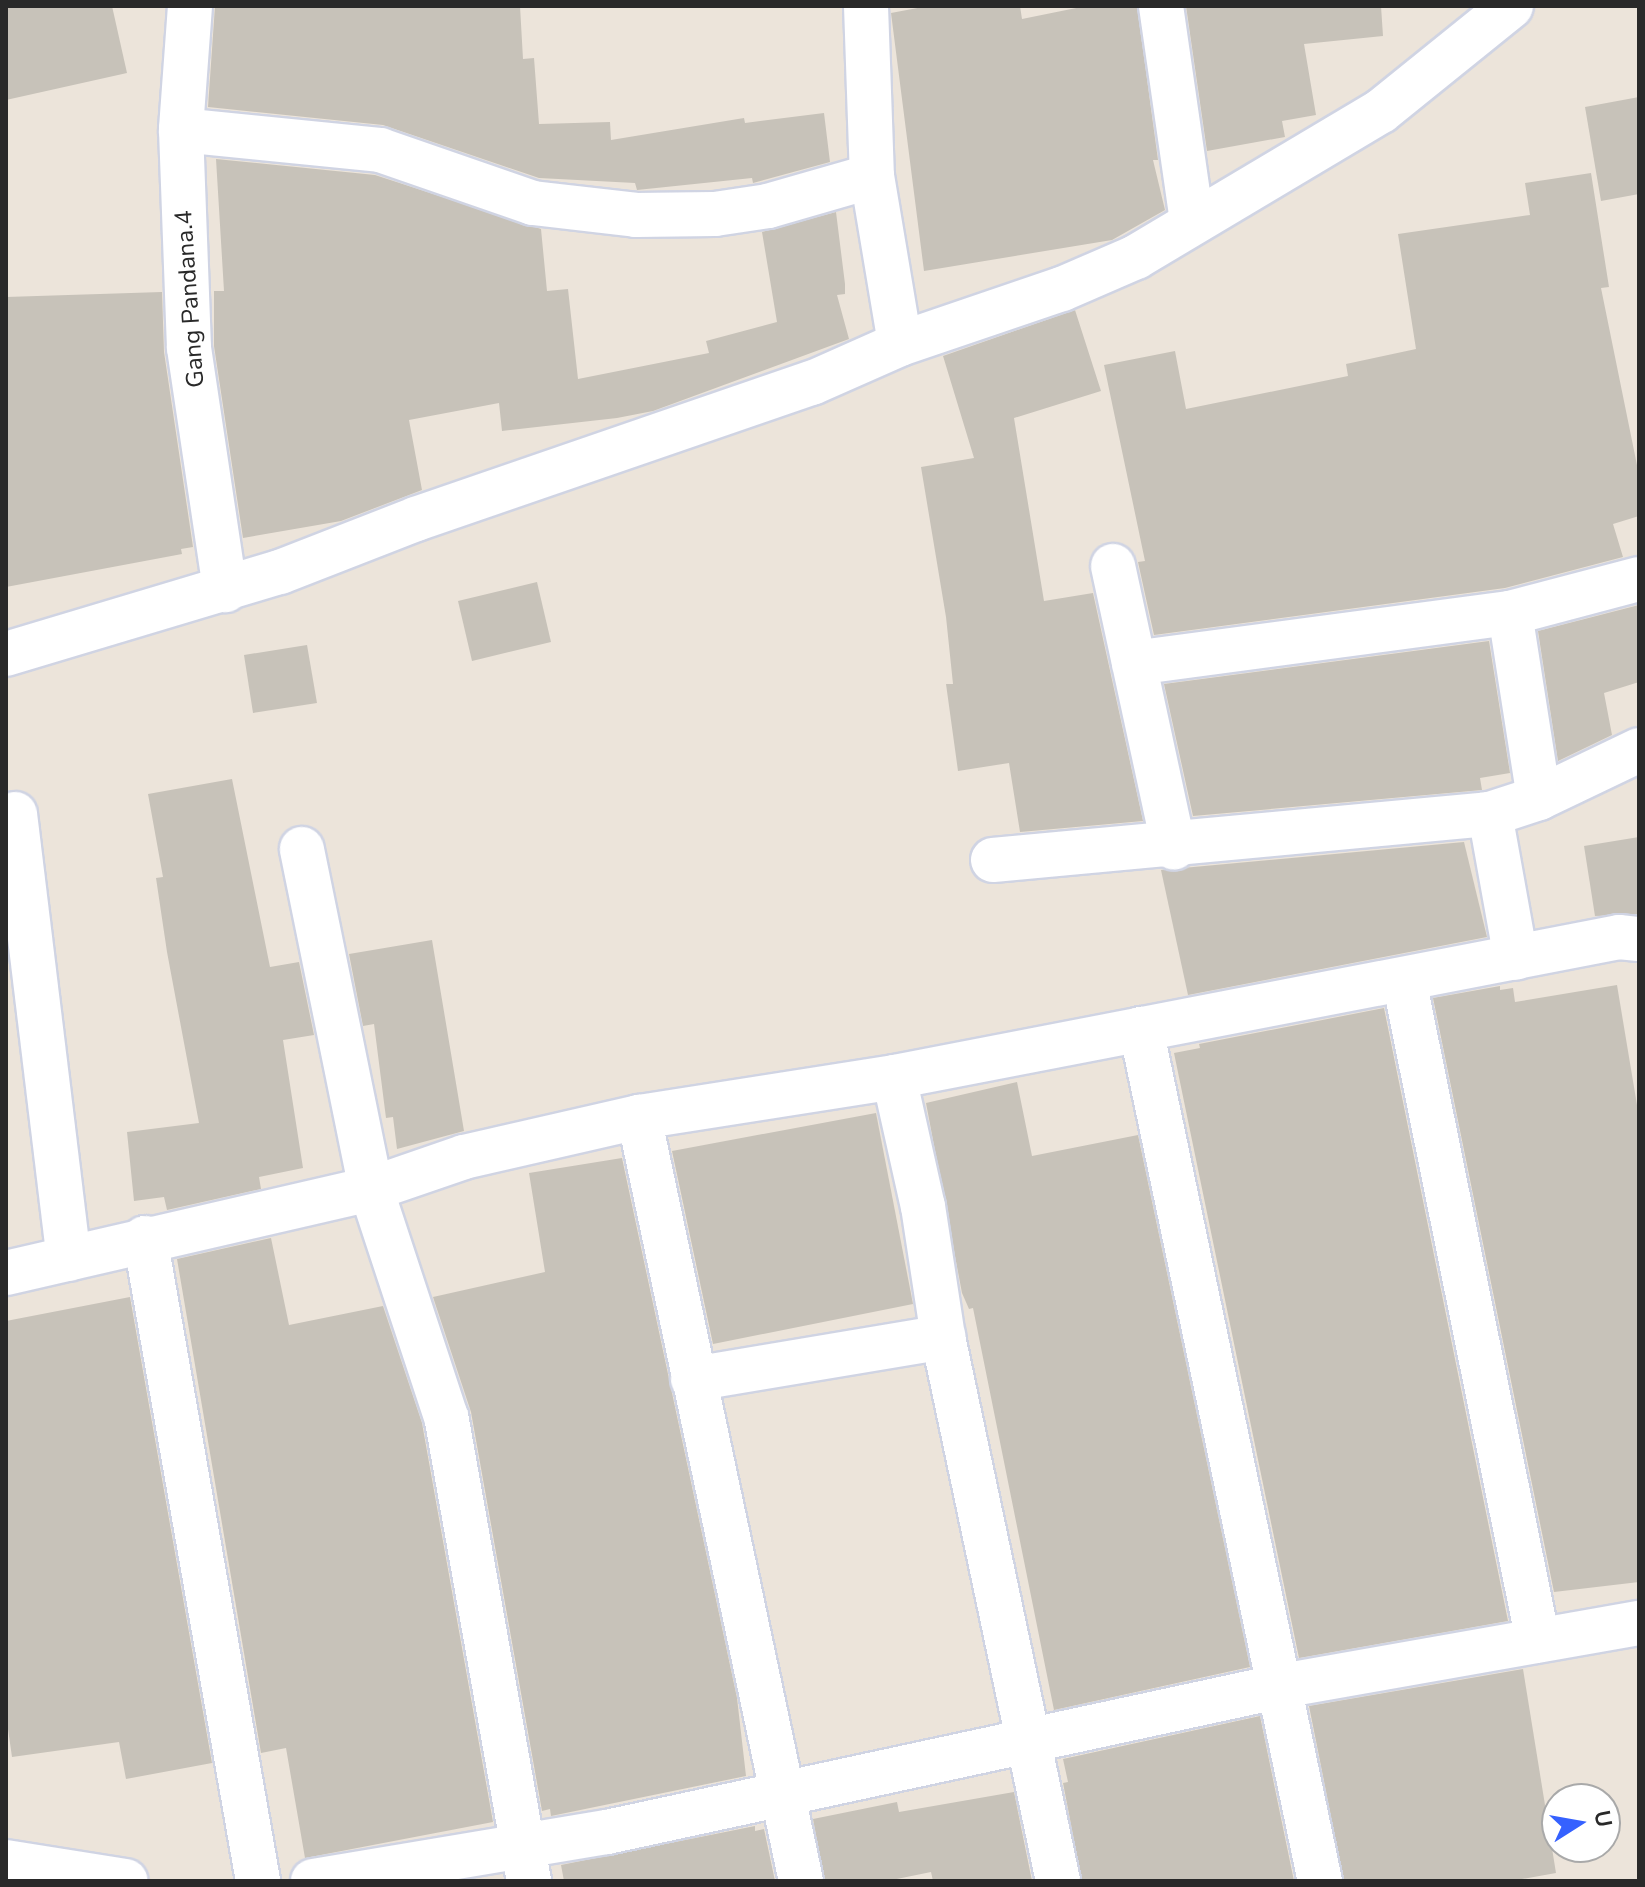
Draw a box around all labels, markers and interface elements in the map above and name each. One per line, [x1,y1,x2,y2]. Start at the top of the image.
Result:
street label: Gang Pandana.4 [169,209,211,389]
north arrow [1541,1783,1621,1863]
text: U [1586,1808,1619,1830]

